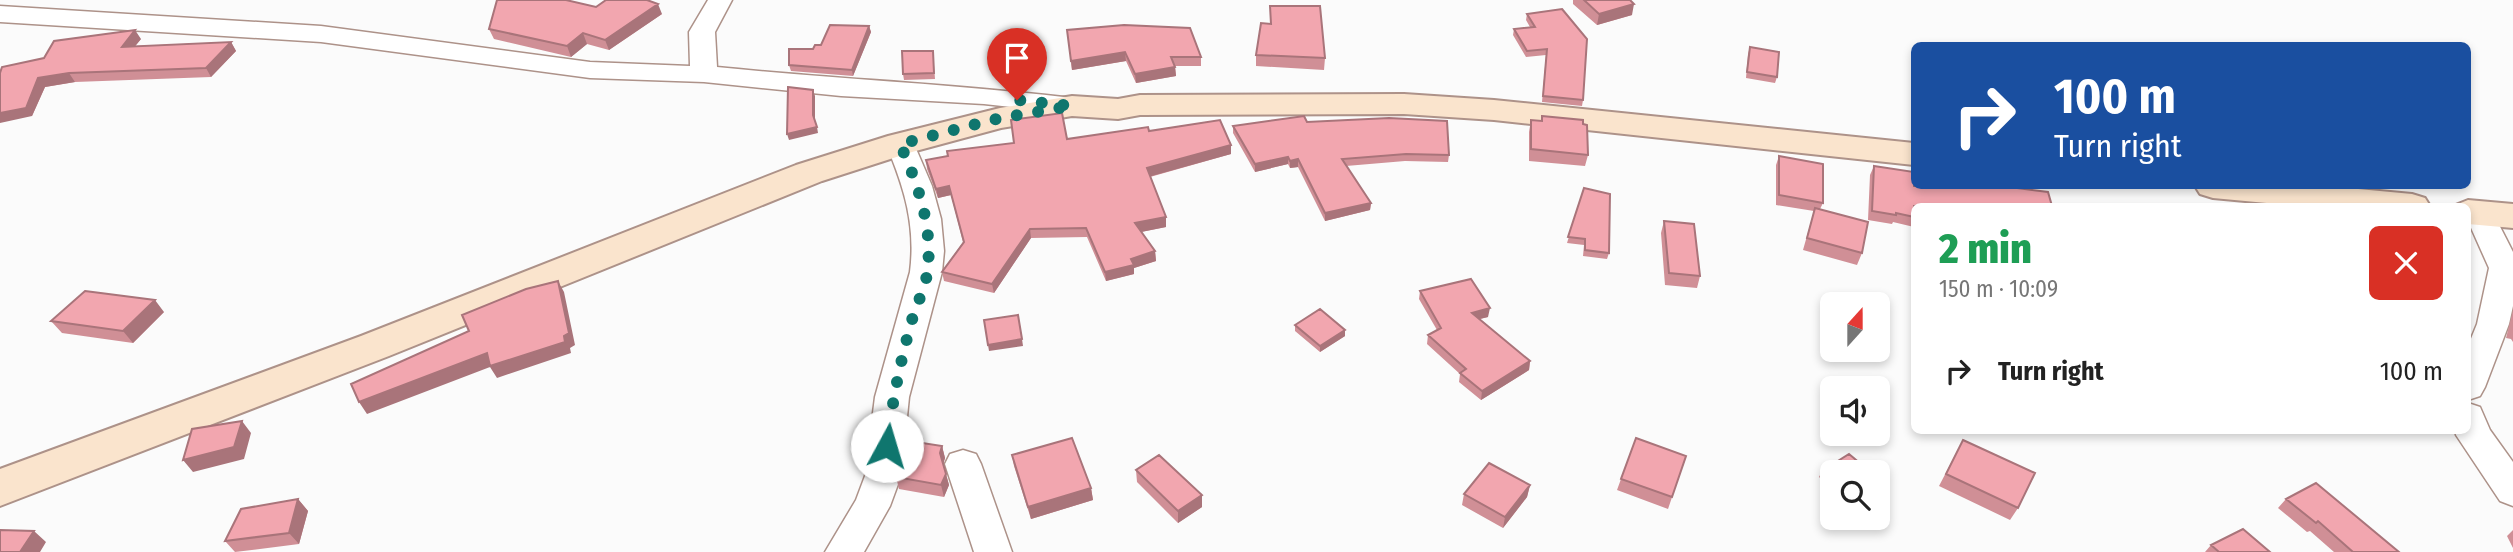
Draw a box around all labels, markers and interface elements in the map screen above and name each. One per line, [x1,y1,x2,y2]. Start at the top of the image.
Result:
pin [987,28,1047,100]
icon: arrive [998,39,1036,77]
text: 100 m [2054,67,2176,126]
icon: right [1939,70,2030,161]
text: Turn right [2054,127,2181,165]
text: 2 min [1939,224,2032,274]
button: close [2369,226,2443,300]
text: 150 m · 10:09 [1939,275,2058,303]
north arrow [1820,292,1890,362]
map controls [1820,292,1890,530]
icon: right [1939,352,1977,390]
text: Turn right [1998,356,2104,387]
text: 100 m [2380,356,2443,387]
button: sound [1820,376,1890,446]
position arrow [850,409,924,483]
button: search [1820,460,1890,530]

